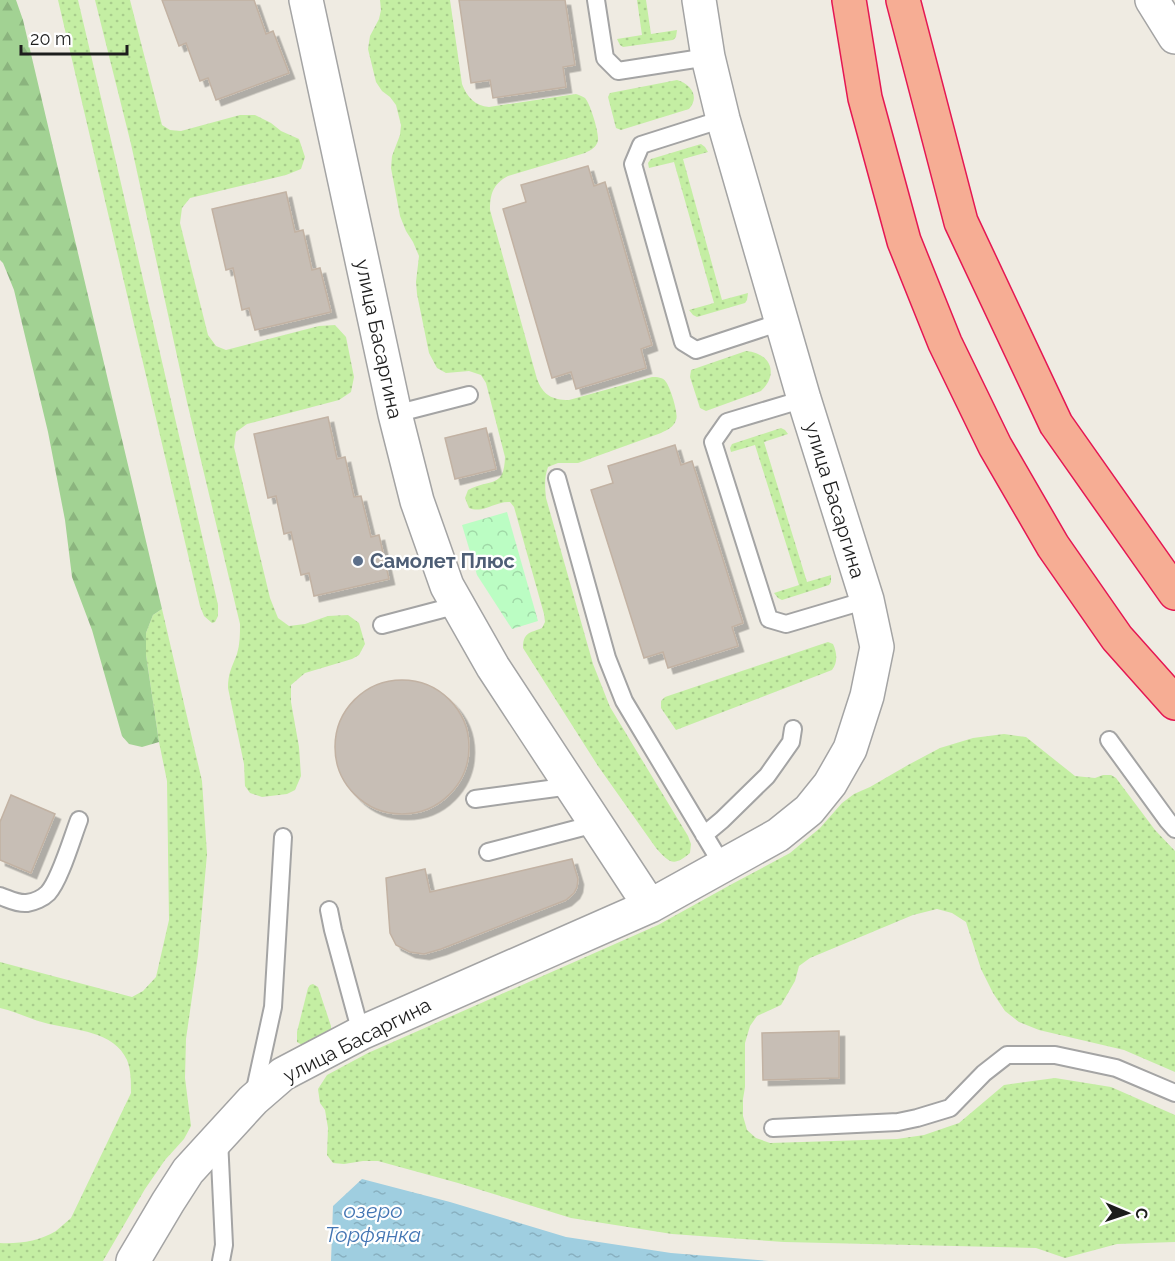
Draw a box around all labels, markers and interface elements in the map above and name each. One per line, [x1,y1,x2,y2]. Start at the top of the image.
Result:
scale bar [21,18,128,56]
text: 20 m [30,28,72,49]
street label: улица Басаргина [350,257,408,421]
street label: улица Басаргина [800,419,870,581]
place label: Самолет Плюс [370,549,515,573]
marker: Самолет Плюс [351,554,365,568]
street label: улица Басаргина [279,992,435,1088]
north arrow [1097,1183,1157,1243]
water label: озеро Торфянка [325,1198,421,1247]
text: С [1132,1208,1151,1219]

